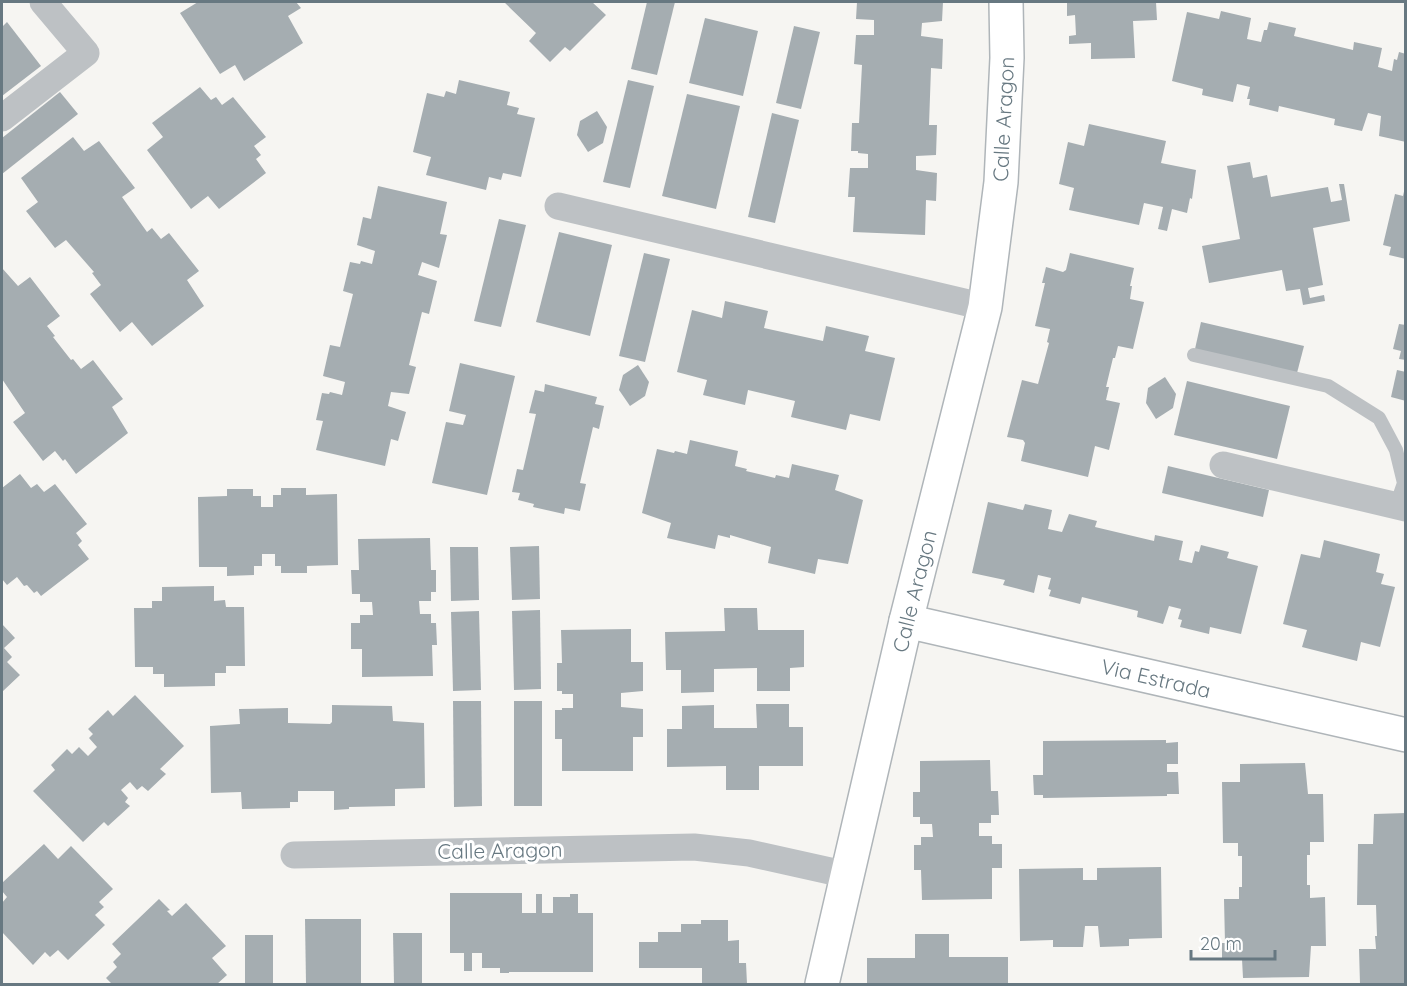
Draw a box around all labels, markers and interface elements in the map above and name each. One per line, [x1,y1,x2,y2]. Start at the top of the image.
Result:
street label: Calle Aragon [987,56,1019,182]
street label: Calle Aragon [886,527,942,655]
street label: Via Estrada [1099,653,1213,703]
street label: Calle Aragon [437,836,563,864]
scale bar [1191,923,1275,961]
text: 20 m [1200,932,1242,955]

